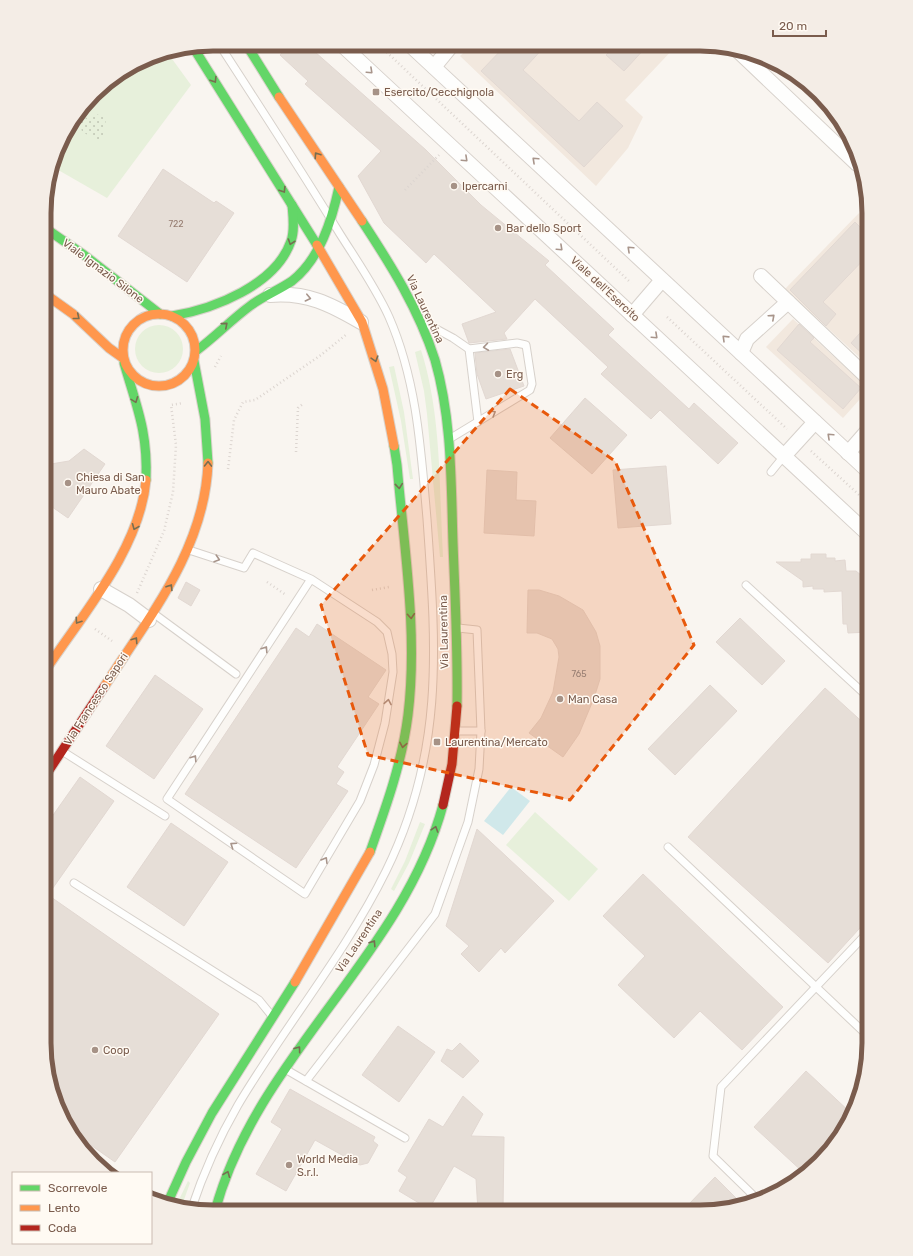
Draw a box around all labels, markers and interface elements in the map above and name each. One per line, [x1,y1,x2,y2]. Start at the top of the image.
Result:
scale bar [773,12,826,38]
text: 20 m [779,19,807,33]
one-way arrow [365,66,373,74]
one-way arrow [209,76,216,83]
place label: Esercito/Cecchignola [384,86,494,99]
marker: Esercito/Cecchignola [371,87,381,97]
one-way arrow [315,152,322,159]
one-way arrow [460,154,468,162]
one-way arrow [532,158,540,165]
place label: Ipercarni [462,180,507,193]
marker: Ipercarni [449,181,459,191]
one-way arrow [279,186,286,193]
house number: 722 [168,219,184,229]
place label: Bar dello Sport [506,222,582,235]
marker: Bar dello Sport [493,223,503,233]
street label: Viale Ignazio Silone [60,236,146,306]
one-way arrow [287,238,296,245]
one-way arrow [556,243,563,250]
one-way arrow [627,247,635,254]
street label: Viale dell'Esercito [568,254,642,324]
street label: Via Laurentina [403,273,447,345]
one-way arrow [305,293,311,301]
one-way arrow [72,313,79,320]
one-way arrow [768,314,775,321]
one-way arrow [220,323,228,330]
one-way arrow [651,332,658,339]
one-way arrow [722,335,730,343]
one-way arrow [483,342,489,351]
one-way arrow [370,355,379,362]
place label: Erg [506,368,523,381]
marker: Erg [493,369,503,379]
one-way arrow [131,397,139,404]
one-way arrow [489,410,496,418]
one-way arrow [827,434,835,441]
one-way arrow [203,461,212,467]
place label: Chiesa di San Mauro Abate [76,471,145,497]
marker: Chiesa di San Mauro Abate [63,478,73,488]
one-way arrow [394,483,403,489]
one-way arrow [132,524,140,531]
one-way arrow [213,554,220,563]
one-way arrow [165,584,172,591]
street label: Via Laurentina [437,595,451,669]
one-way arrow [406,613,415,619]
one-way arrow [76,616,83,623]
one-way arrow [130,637,138,644]
one-way arrow [260,646,268,653]
street label: Via Francesco Sapori [61,650,131,748]
house number: 765 [571,669,587,679]
place label: Man Casa [568,693,617,706]
marker: Man Casa [555,694,565,704]
one-way arrow [384,699,392,705]
place label: Laurentina/Mercato [445,736,548,749]
marker: Laurentina/Mercato [432,737,442,747]
one-way arrow [399,742,408,748]
one-way arrow [189,755,196,762]
one-way arrow [430,826,439,833]
one-way arrow [230,842,237,850]
one-way arrow [321,857,328,864]
street label: Via Laurentina [333,907,385,975]
one-way arrow [368,940,375,947]
place label: Coop [103,1044,130,1057]
marker: Coop [90,1045,100,1055]
one-way arrow [293,1046,300,1053]
place label: World Media S.r.l. [297,1153,358,1179]
marker: World Media S.r.l. [284,1160,294,1170]
one-way arrow [223,1170,231,1177]
legend [12,1172,152,1244]
text: Scorrevole [48,1181,108,1195]
text: Lento [48,1201,80,1215]
text: Coda [48,1221,77,1235]

